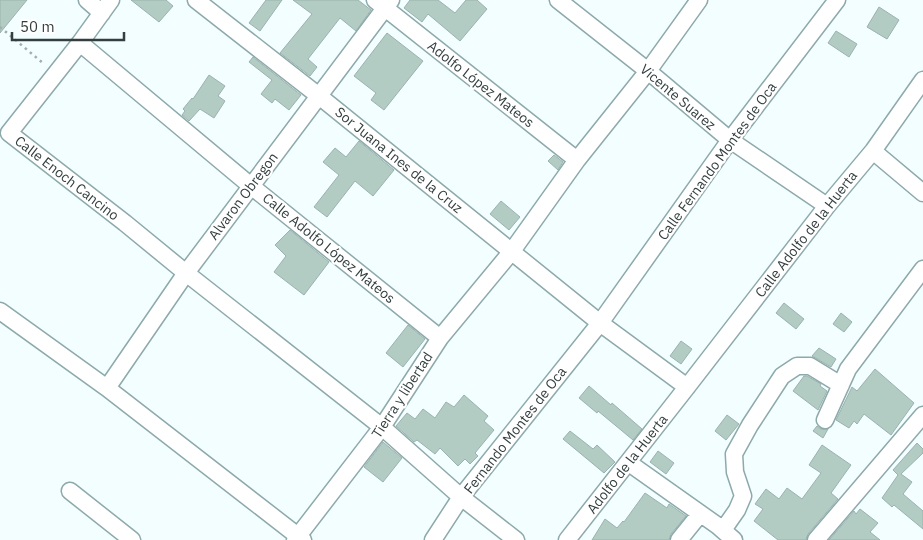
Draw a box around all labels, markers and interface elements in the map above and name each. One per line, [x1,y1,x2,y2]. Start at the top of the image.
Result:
scale bar [12,10,125,42]
text: 50 m [20,17,55,36]
street label: Adolfo López Mateos [424,37,538,131]
street label: Vicente Suarez [637,60,720,134]
street label: Calle Fernando Montes de Oca [654,78,781,244]
street label: Sor Juana Ines de la Cruz [332,103,467,217]
street label: Calle Enoch Cancino [11,132,123,224]
street label: Alvaron Obregon [204,149,282,243]
street label: Calle Adolfo de la Huerta [751,167,861,301]
street label: Calle Adolfo López Mateos [259,189,399,307]
street label: Tierra y libertad [367,348,437,442]
street label: Fernando Montes de Oca [460,362,571,497]
street label: Adolfo de la Huerta [583,410,672,517]

